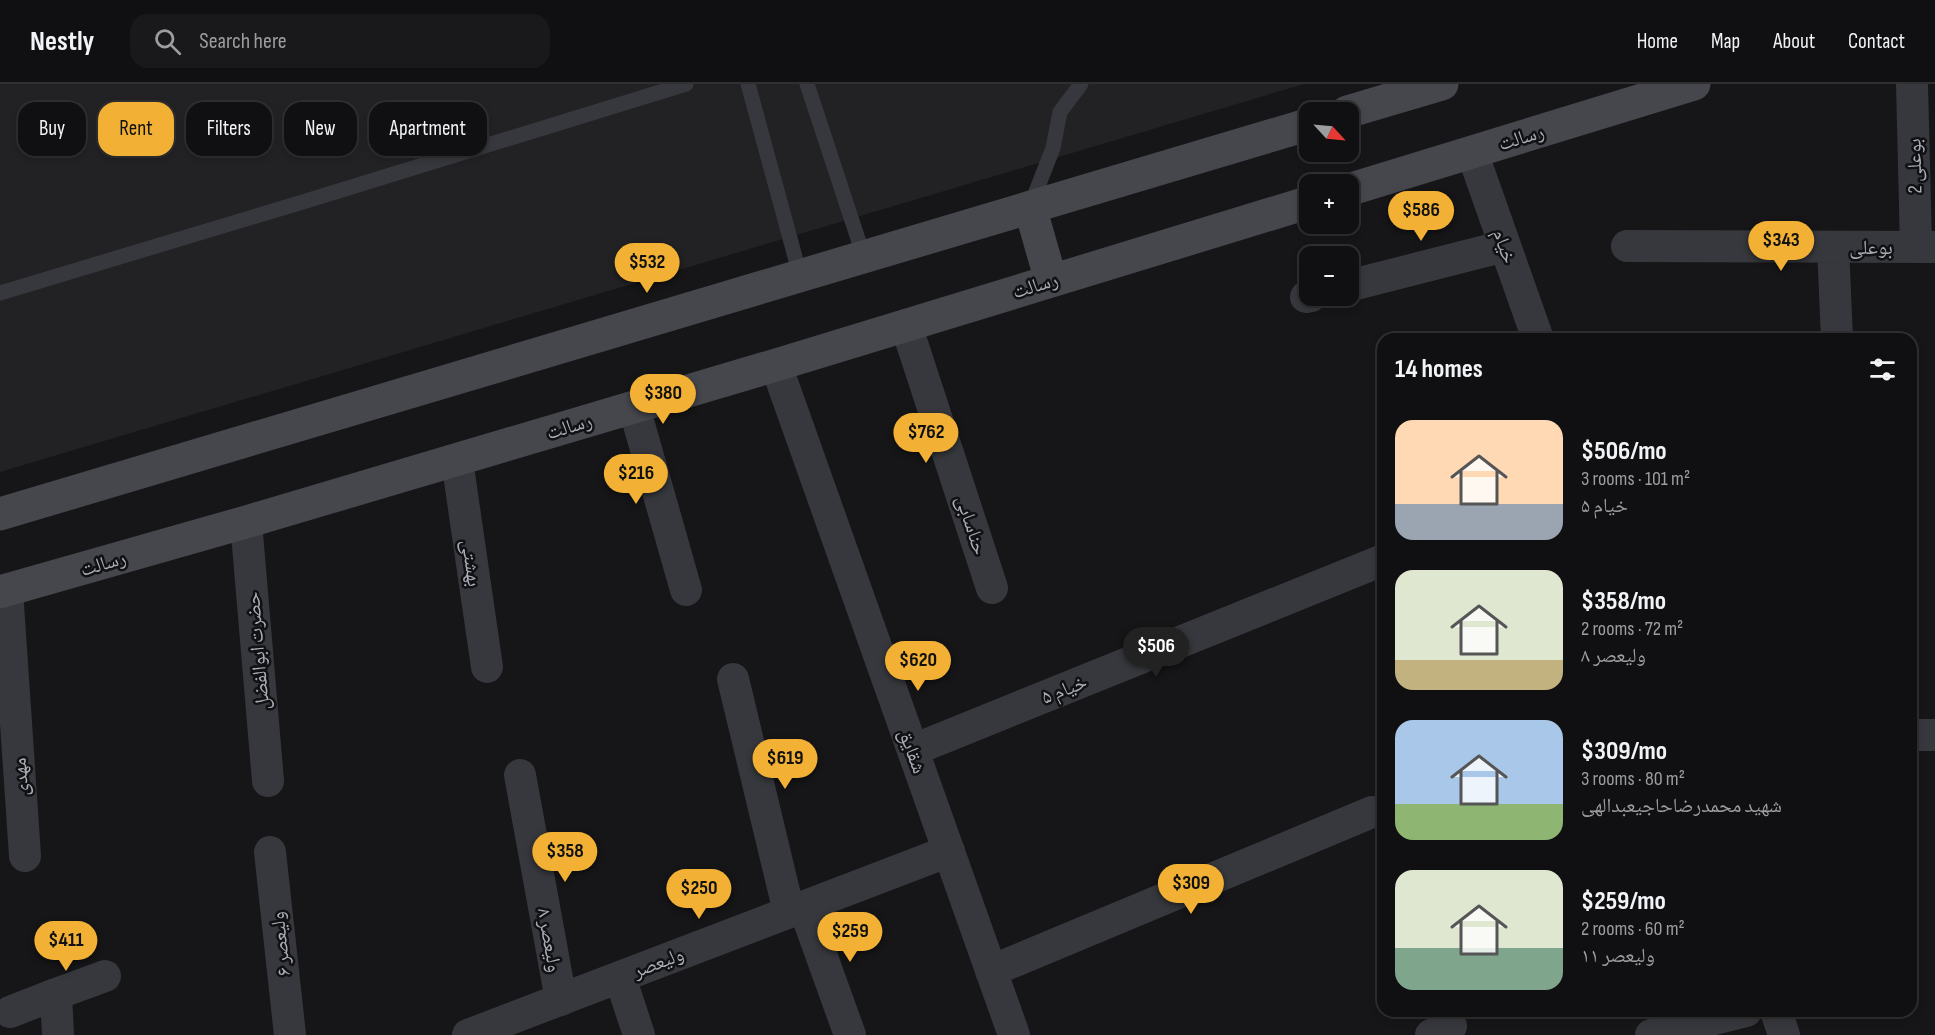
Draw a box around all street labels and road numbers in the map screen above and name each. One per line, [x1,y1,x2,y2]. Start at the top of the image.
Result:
street label: رسالت [1496,120,1547,156]
street label: بوعلی 2 [1903,138,1927,194]
street label: خیام [1486,226,1521,267]
street label: بوعلی [1849,236,1893,260]
street label: رسالت [1010,268,1061,304]
street label: رسالت [544,409,595,445]
street label: حناسابی [950,493,992,558]
street label: بهشتی [456,538,486,588]
street label: رسالت [78,546,129,582]
street label: حضرت ابوالفضل [241,590,275,711]
street label: خیام ۵ [1038,670,1091,711]
street label: شقایق [893,726,931,777]
street label: مهدی [8,757,34,797]
street label: ولیعصر ۸ [532,906,566,974]
street label: ولیعصر ۶ [266,910,296,977]
street label: ولیعصر [629,942,687,984]

